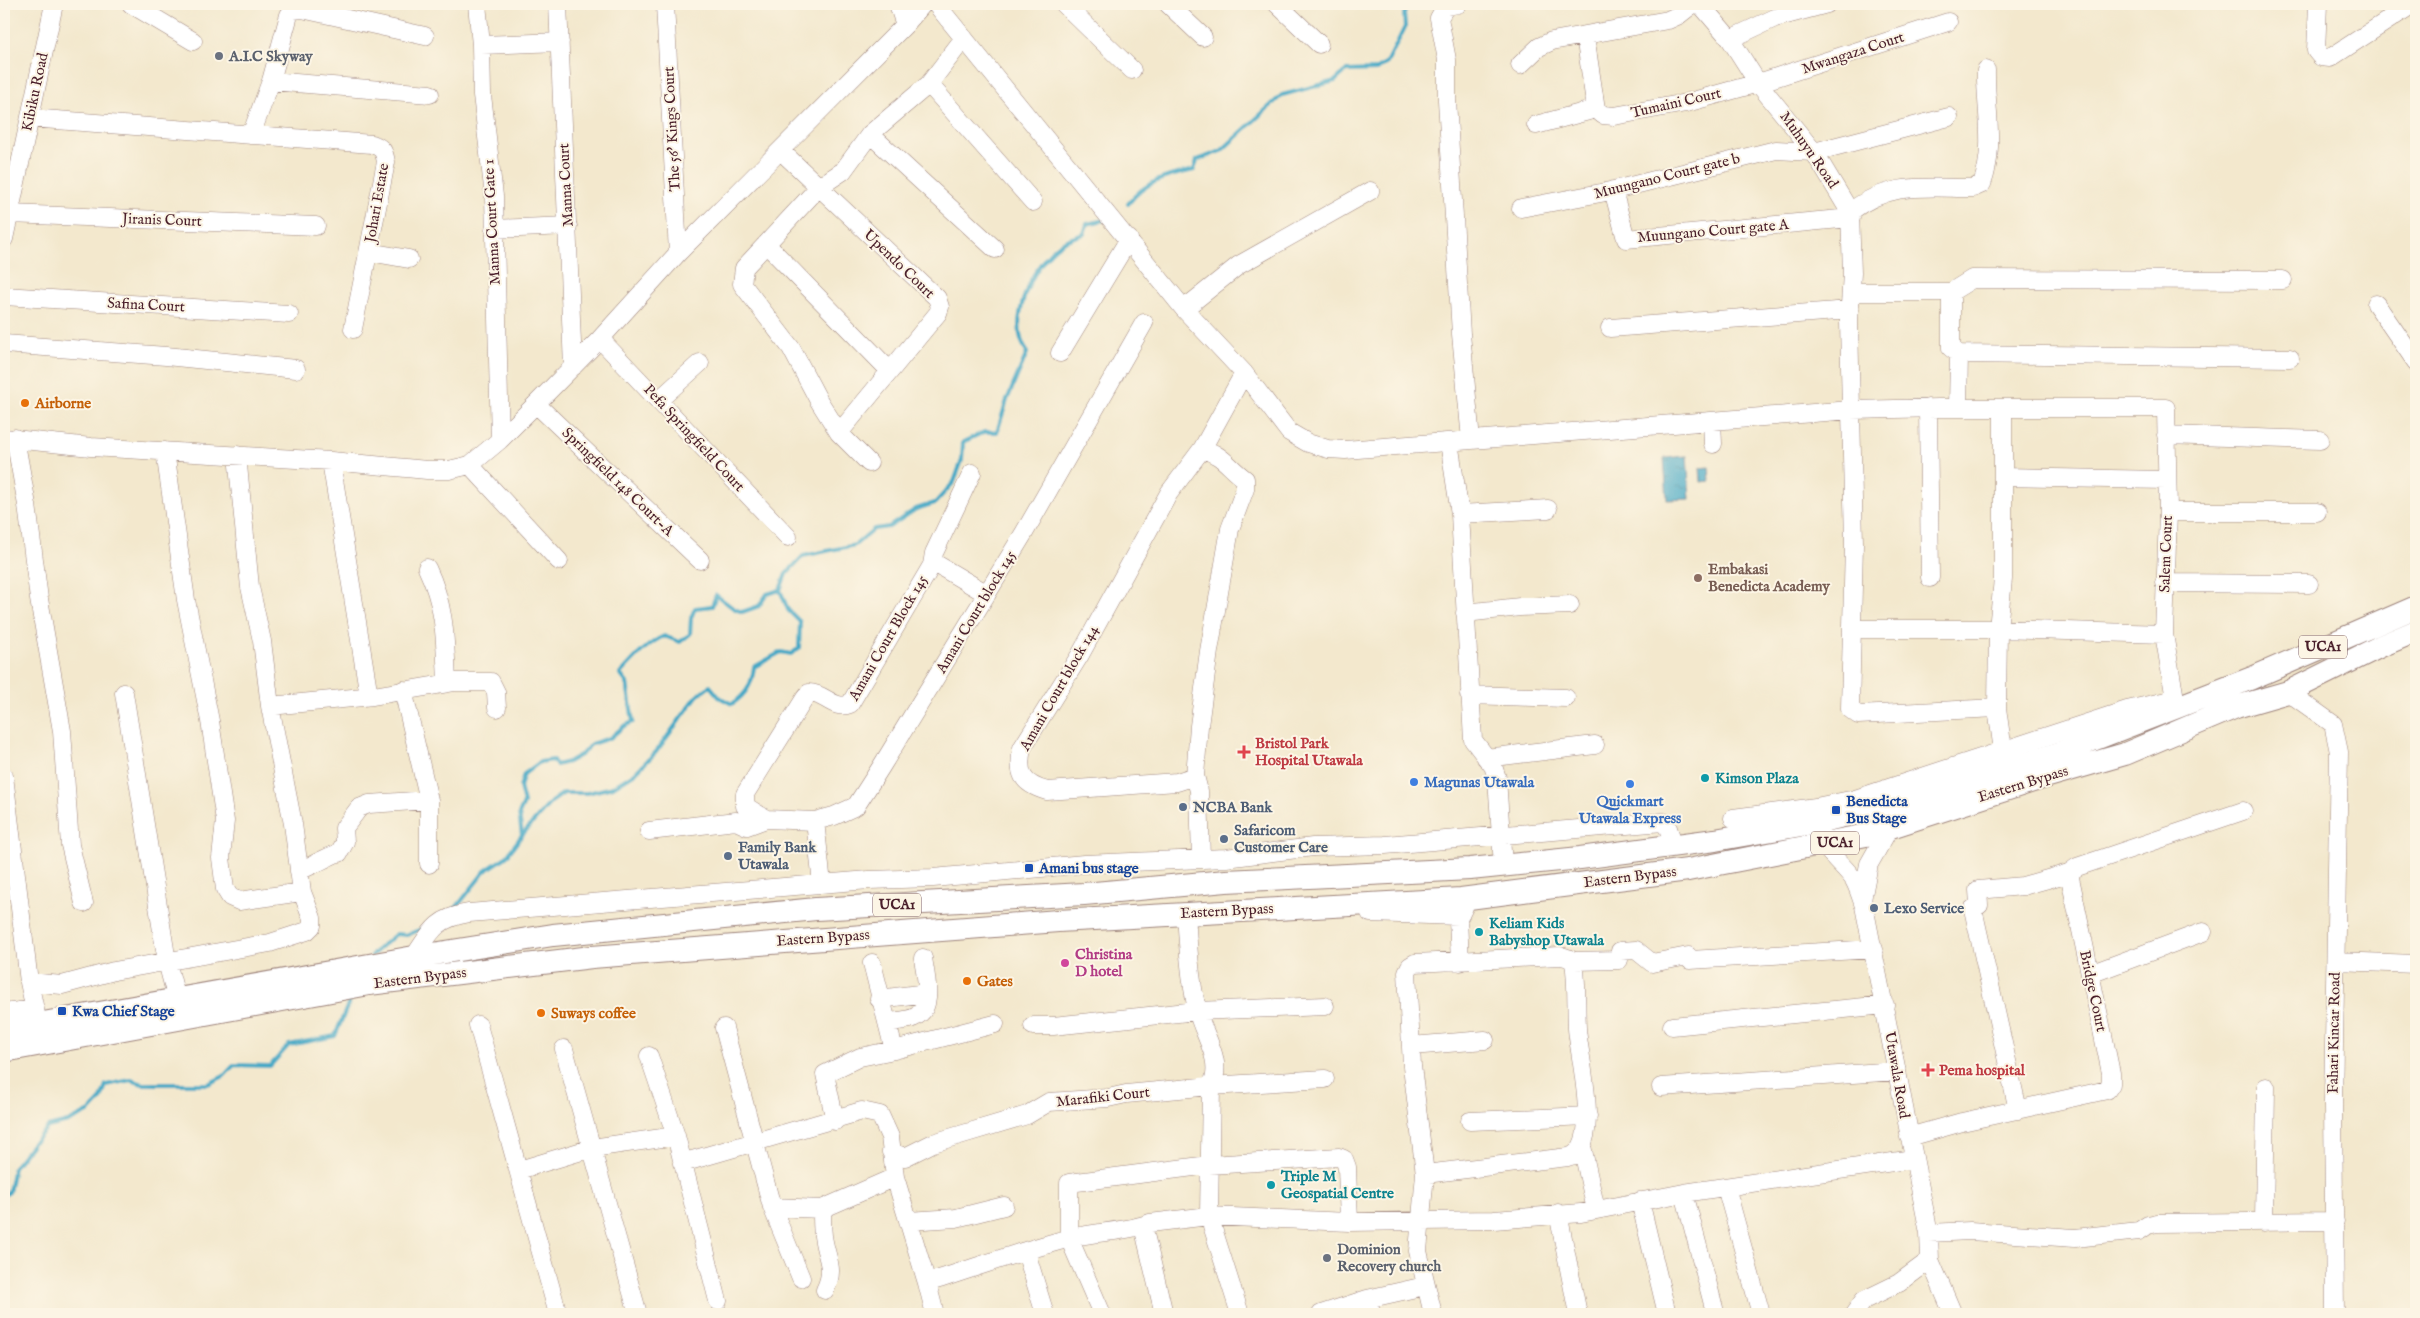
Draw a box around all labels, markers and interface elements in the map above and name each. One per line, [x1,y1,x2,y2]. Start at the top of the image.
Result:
street label: Mwangaza Court [1799,28,1907,78]
place label: A.I.C Skyway [228,47,313,66]
street label: Kibiku Road [17,50,53,133]
marker: A.I.C Skyway [213,50,225,62]
street label: The 56' Kings Court [659,66,685,192]
street label: Tumaini Court [1629,83,1723,123]
street label: Muhuyu Road [1775,108,1843,193]
street label: Manna Court [554,143,578,227]
street label: Muungano Court gate b [1592,149,1742,203]
street label: Manna Court Gate 1 [479,159,505,285]
street label: Johari Estate [360,162,393,246]
street label: Jiranis Court [120,209,202,231]
street label: Muungano Court gate A [1636,215,1790,247]
street label: Upendo Court [859,225,939,303]
street label: Safina Court [107,293,185,317]
street label: Pefa Springfield Court [639,380,749,496]
place label: Airborne [34,394,91,413]
marker: Airborne [19,397,31,409]
street label: Springfield 148 Court-A [558,424,679,541]
street label: Salem Court [2155,515,2177,593]
street label: Amani Court block 145 [931,547,1020,678]
place label: Embakasi Benedicta Academy [1708,560,1830,596]
street label: Amani Court Block 145 [844,571,932,705]
marker: Embakasi Benedicta Academy [1692,572,1704,584]
street label: Amani Court block 144 [1015,621,1103,755]
road number: UCA1 [2299,636,2347,659]
place label: Bristol Park Hospital Utawala [1255,734,1363,770]
marker: Bristol Park Hospital Utawala [1237,745,1251,759]
street label: Eastern Bypass [1976,761,2070,807]
place label: Kimson Plaza [1715,769,1799,788]
marker: Kimson Plaza [1699,772,1711,784]
place label: Magunas Utawala [1424,773,1535,792]
marker: Magunas Utawala [1408,776,1420,788]
marker: Quickmart Utawala Express [1624,778,1636,790]
place label: Quickmart Utawala Express [1578,792,1682,828]
place label: Benedicta Bus Stage [1846,792,1908,828]
place label: NCBA Bank [1192,798,1273,817]
marker: NCBA Bank [1177,801,1189,813]
marker: Benedicta Bus Stage [1830,804,1842,816]
place label: Safaricom Customer Care [1234,821,1328,857]
road number: UCA1 [1811,831,1859,854]
marker: Safaricom Customer Care [1218,833,1230,845]
place label: Family Bank Utawala [737,838,817,874]
marker: Family Bank Utawala [722,850,734,862]
place label: Amani bus stage [1038,859,1139,878]
marker: Amani bus stage [1023,862,1035,874]
street label: Eastern Bypass [1582,862,1678,892]
road number: UCA1 [873,894,921,916]
street label: Eastern Bypass [1180,899,1274,923]
place label: Lexo Service [1884,899,1964,918]
marker: Lexo Service [1868,902,1880,914]
place label: Keliam Kids Babyshop Utawala [1489,914,1605,950]
street label: Eastern Bypass [776,925,870,951]
marker: Keliam Kids Babyshop Utawala [1473,926,1485,938]
place label: Christina D hotel [1075,945,1133,981]
street label: Bridge Court [2075,949,2111,1033]
marker: Christina D hotel [1059,957,1071,969]
street label: Eastern Bypass [372,963,468,993]
street label: Fahari Kincar Road [2323,971,2345,1094]
place label: Gates [977,972,1013,991]
marker: Gates [961,975,973,987]
place label: Kwa Chief Stage [72,1002,175,1021]
place label: Suways coffee [551,1004,636,1023]
marker: Kwa Chief Stage [56,1005,68,1017]
marker: Suways coffee [535,1007,547,1019]
street label: Utawala Road [1880,1030,1914,1121]
place label: Pema hospital [1939,1061,2026,1080]
marker: Pema hospital [1921,1063,1935,1077]
street label: Marafiki Court [1055,1083,1151,1111]
place label: Triple M Geospatial Centre [1280,1167,1394,1203]
marker: Triple M Geospatial Centre [1265,1179,1277,1191]
place label: Dominion Recovery church [1337,1240,1442,1276]
marker: Dominion Recovery church [1321,1252,1333,1264]

